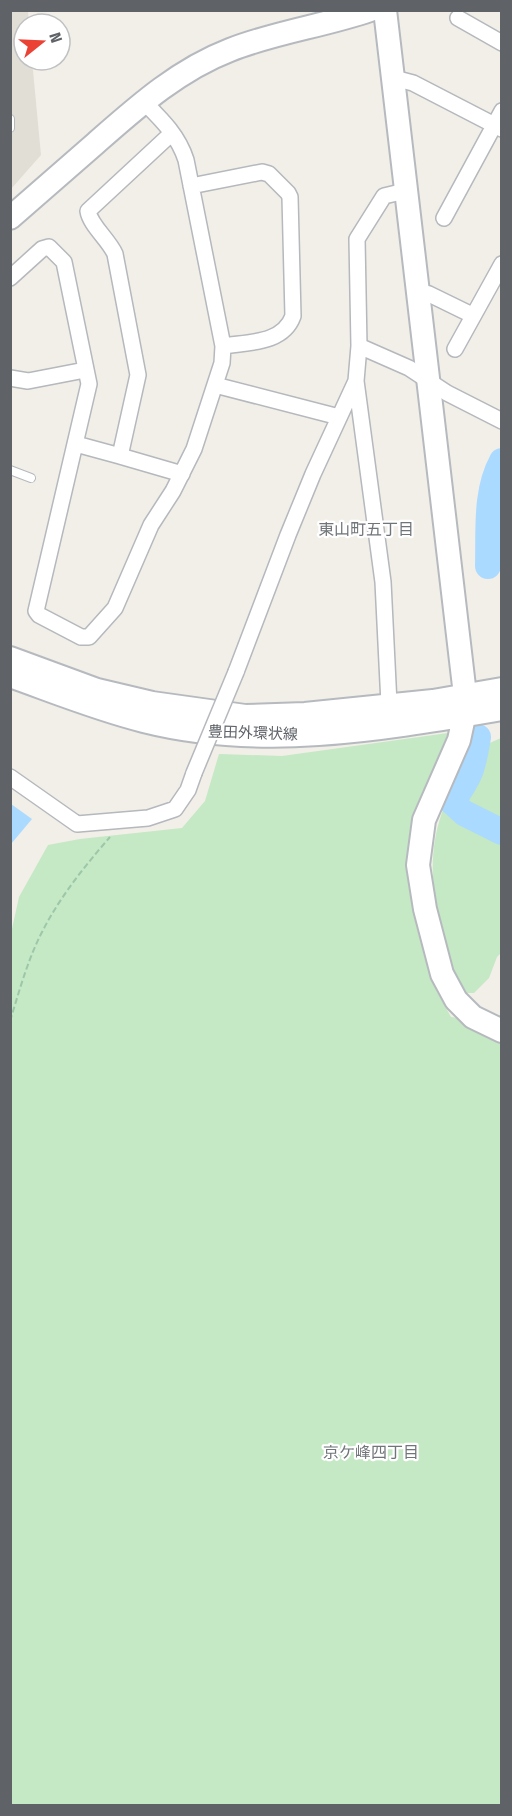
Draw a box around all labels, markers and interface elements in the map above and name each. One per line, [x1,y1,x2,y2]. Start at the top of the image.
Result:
north arrow [12,12,72,72]
text: N [45,30,66,45]
district label: 東山町五丁目 [318,520,414,539]
street label: 豊田外環状線 [208,722,298,744]
district label: 京ケ峰四丁目 [323,1443,419,1462]

